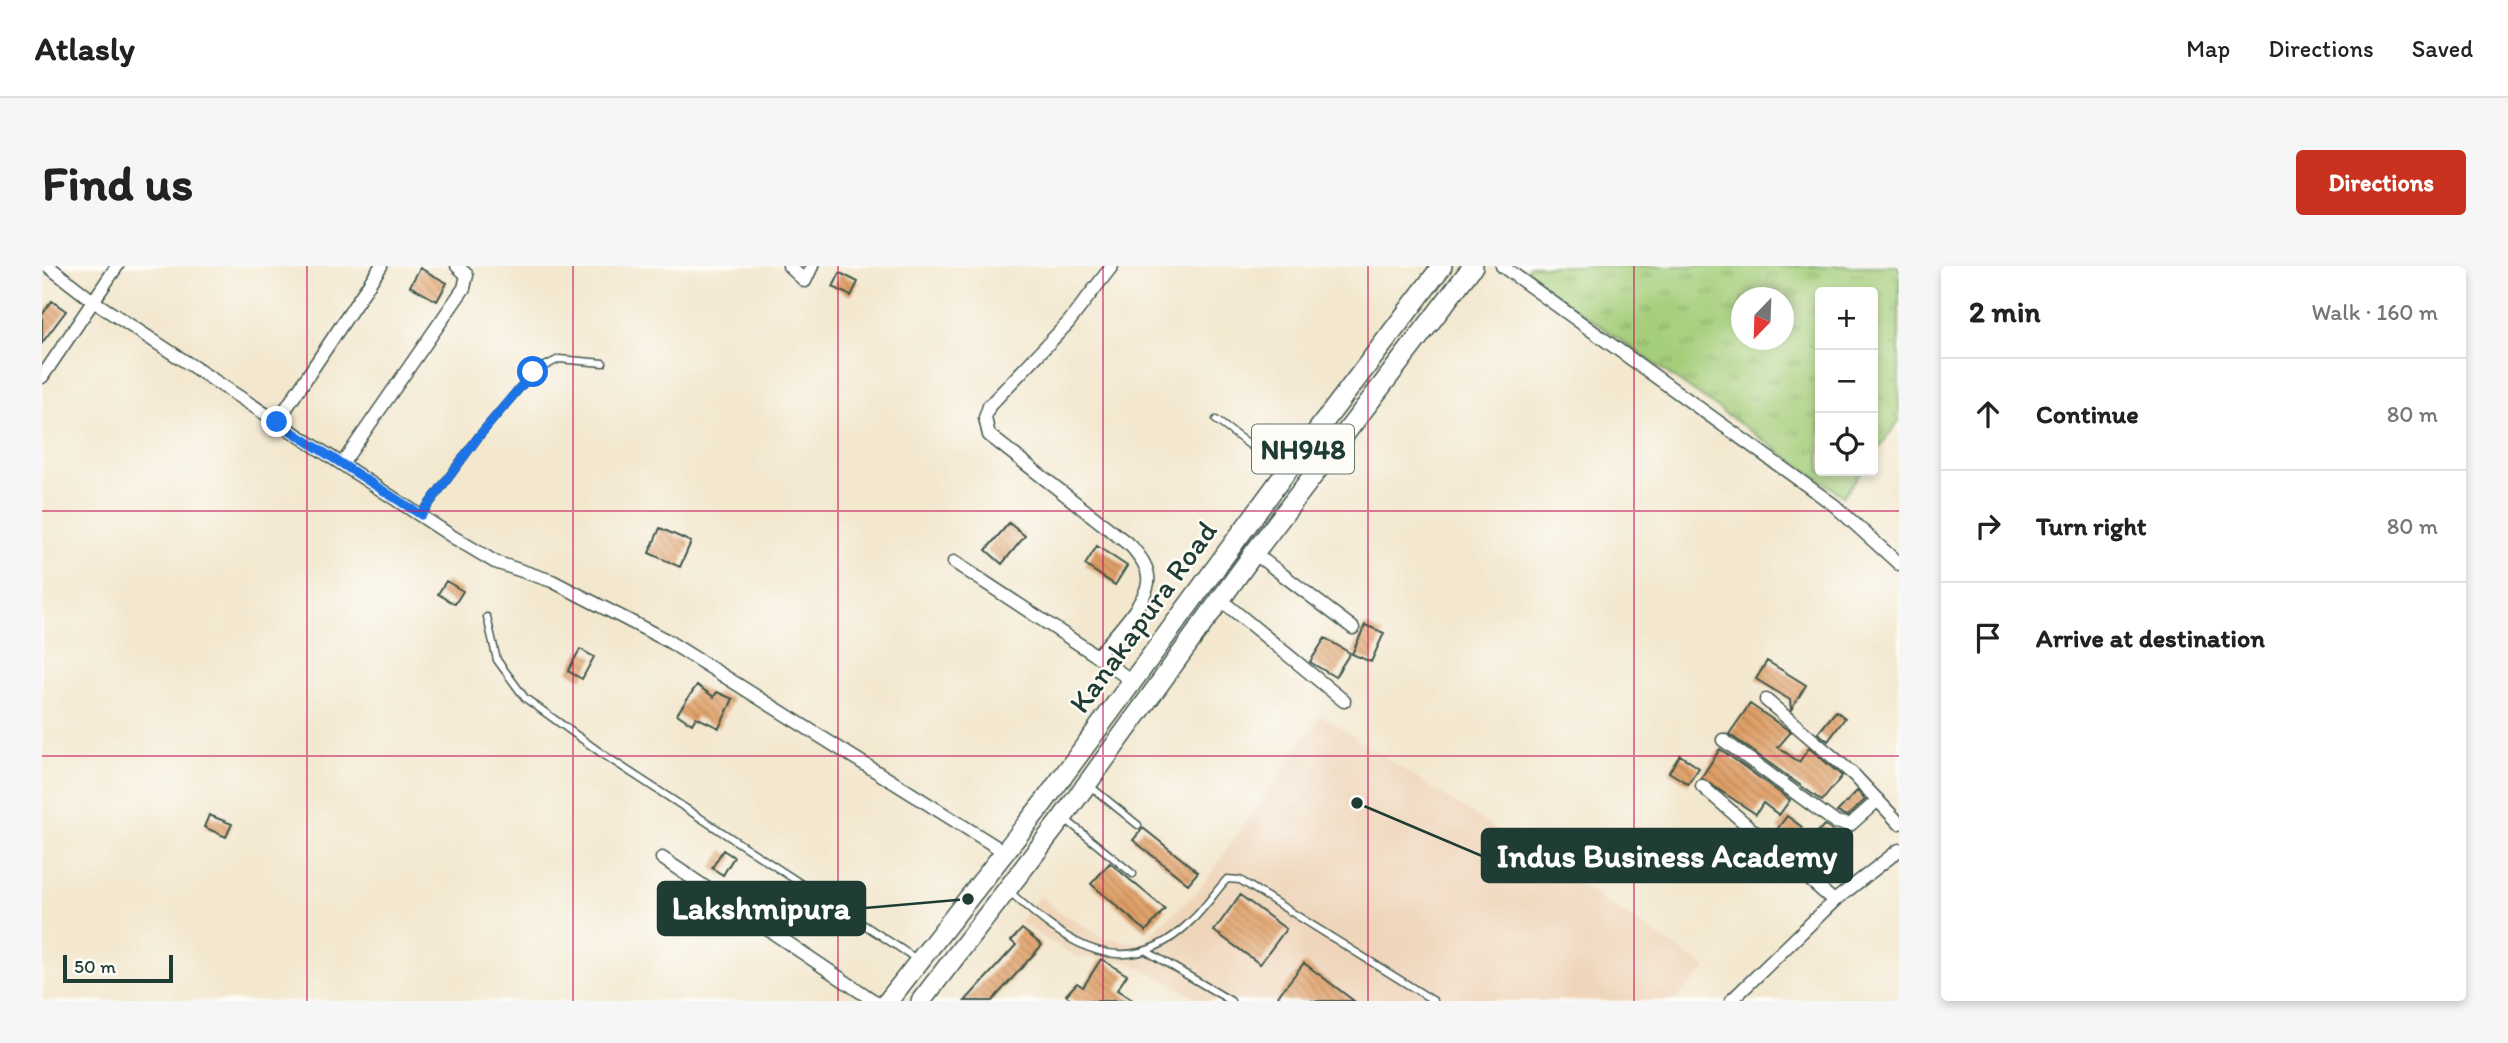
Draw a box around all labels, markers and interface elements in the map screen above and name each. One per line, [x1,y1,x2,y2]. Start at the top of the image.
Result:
text: Atlasly [35,29,135,68]
text: Map [2186,34,2230,63]
text: Directions [2268,34,2374,63]
text: Saved [2412,34,2473,63]
button: Directions [2296,150,2466,215]
text: Find us [42,153,193,212]
north arrow [1731,287,1794,350]
map controls [1815,287,1878,476]
button: + [1815,287,1878,350]
text: 2 min [1969,293,2040,330]
text: Walk · 160 m [2312,298,2438,326]
button: − [1815,350,1878,413]
route start [517,356,548,387]
icon: ahead [1969,395,2007,433]
text: Continue [2036,398,2139,430]
text: 80 m [2387,400,2438,428]
route end [261,406,292,437]
button: locate [1815,413,1878,476]
road number: NH948 [1252,424,1354,474]
icon: right [1969,507,2007,545]
text: Turn right [2036,510,2147,542]
text: 80 m [2387,512,2438,540]
street label: Kanakapura Road [1061,513,1225,720]
icon: arrive [1969,619,2007,657]
text: Arrive at destination [2036,622,2265,654]
callout: Indus Business Academy [1482,829,1852,882]
text: Indus Business Academy [1497,837,1838,875]
callout: Lakshmipura [658,882,865,935]
text: Lakshmipura [672,889,851,927]
scale bar [63,952,173,984]
text: 50 m [74,955,116,978]

